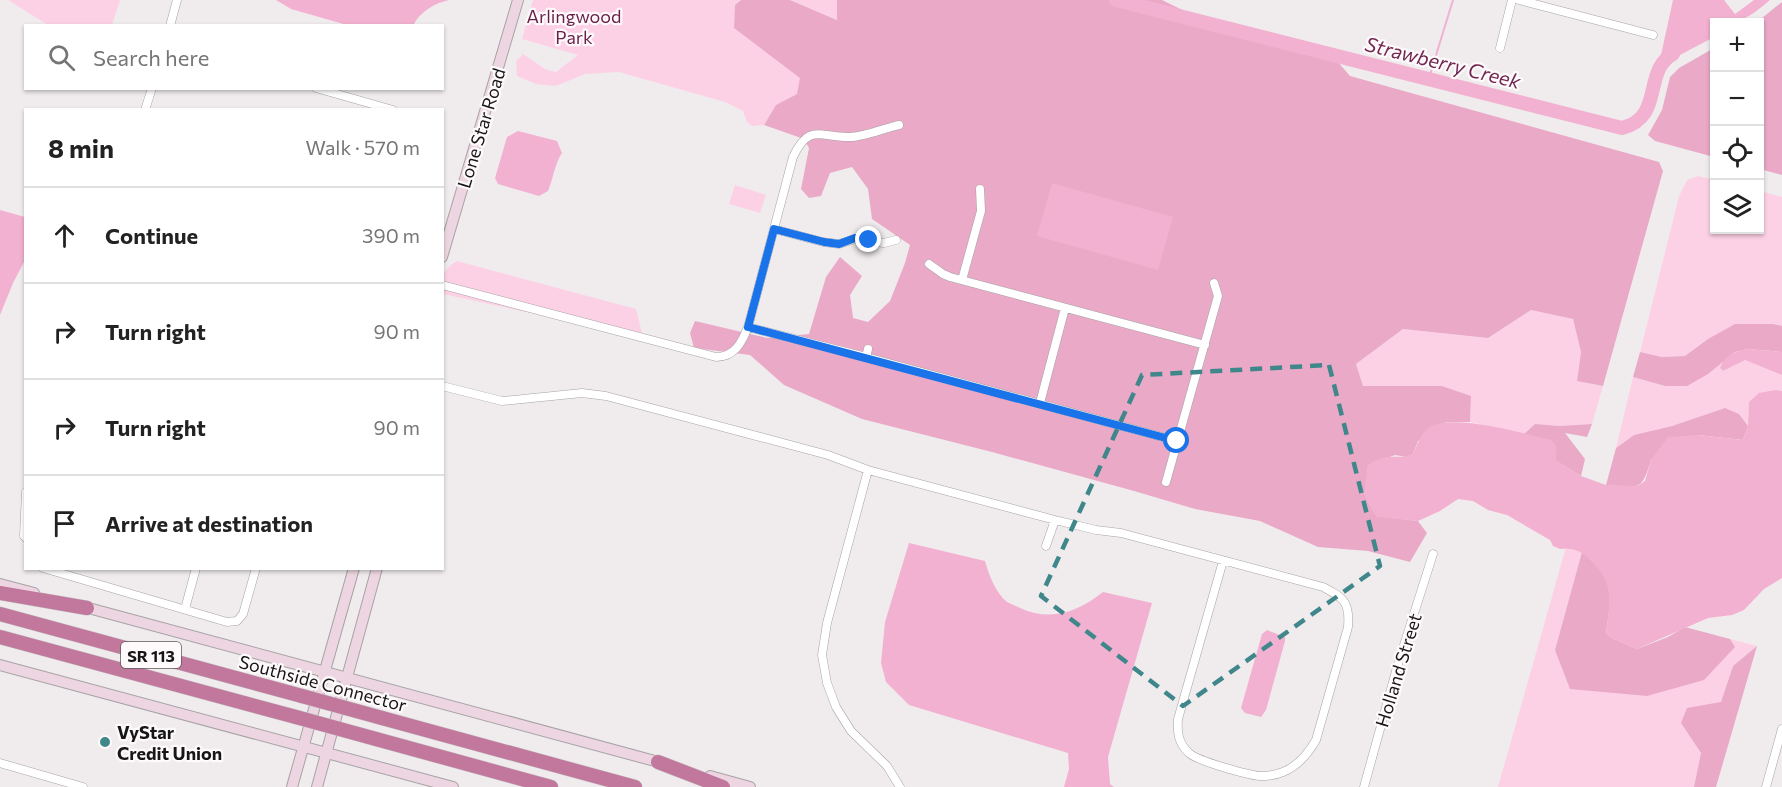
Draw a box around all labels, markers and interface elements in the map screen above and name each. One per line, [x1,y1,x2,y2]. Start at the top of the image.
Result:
park label: Arlingwood Park [527,5,621,48]
map controls [1710,18,1764,234]
button: + [1710,18,1764,72]
search box [24,24,444,90]
water label: Strawberry Creek [1363,31,1524,93]
icon: search [45,41,78,74]
text: Search here [93,44,209,71]
street label: Lone Star Road [452,65,510,191]
button: − [1710,72,1764,126]
button: locate [1710,126,1764,180]
text: 8 min [48,132,114,163]
text: Walk · 570 m [306,135,420,159]
button: layers [1710,180,1764,234]
icon: ahead [48,219,81,252]
text: Continue [105,222,198,249]
text: 390 m [362,223,420,247]
route end [855,226,881,252]
icon: right [48,315,81,348]
text: Turn right [105,318,206,345]
text: 90 m [374,319,420,343]
icon: right [48,411,81,444]
text: Turn right [105,414,206,441]
text: 90 m [374,415,420,439]
route start [1163,427,1189,453]
icon: arrive [48,507,81,540]
text: Arrive at destination [105,510,313,537]
street label: Holland Street [1370,610,1426,730]
road number: SR 113 [121,642,181,668]
street label: Southside Connector [237,650,409,716]
place label: VyStar Credit Union [117,721,222,764]
marker: VyStar Credit Union [98,735,112,749]

